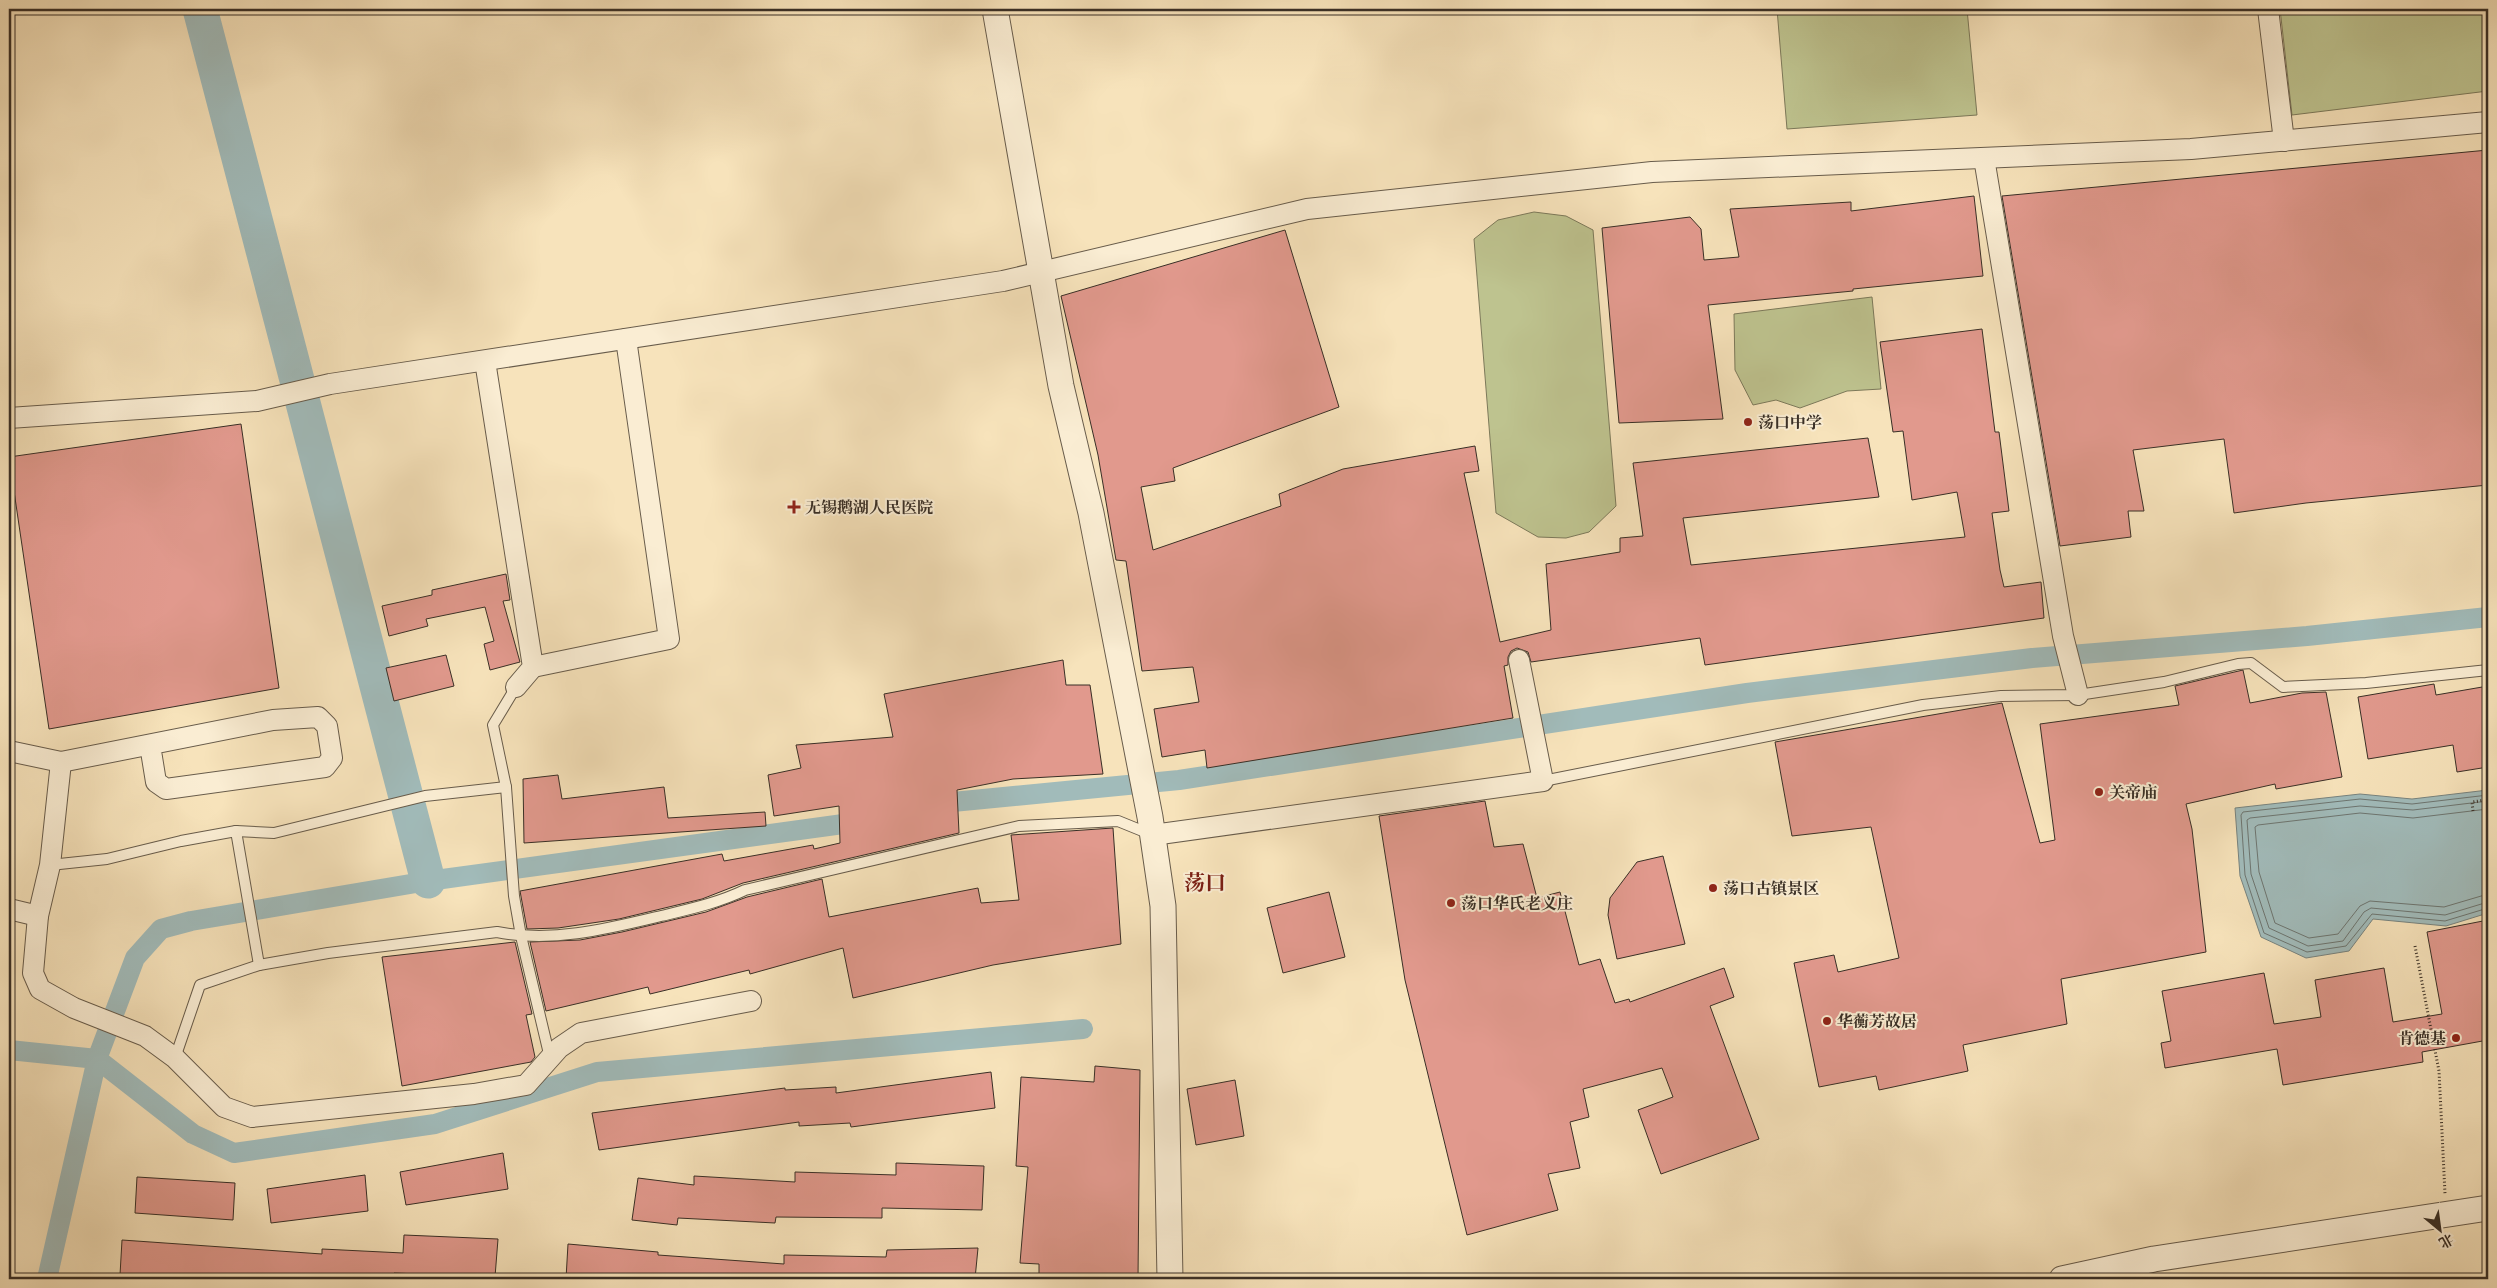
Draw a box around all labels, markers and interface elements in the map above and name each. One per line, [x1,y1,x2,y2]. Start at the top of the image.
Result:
place label: 荡口中学 [1758,412,1822,433]
marker: 荡口中学 [1742,416,1754,428]
place label: 无锡鹅湖人民医院 [805,497,933,518]
marker: 无锡鹅湖人民医院 [787,500,801,514]
place label: 关帝庙 [2109,782,2157,803]
marker: 关帝庙 [2093,786,2105,798]
district label: 荡口 [1184,869,1226,896]
place label: 荡口古镇景区 [1723,878,1819,899]
marker: 荡口古镇景区 [1707,882,1719,894]
place label: 荡口华氏老义庄 [1461,893,1573,914]
marker: 荡口华氏老义庄 [1445,897,1457,909]
place label: 华蘅芳故居 [1837,1011,1917,1032]
marker: 华蘅芳故居 [1821,1015,1833,1027]
place label: 肯德基 [2398,1028,2446,1049]
marker: 肯德基 [2450,1032,2462,1044]
north arrow [2414,1206,2464,1256]
text: 北 [2436,1230,2457,1253]

